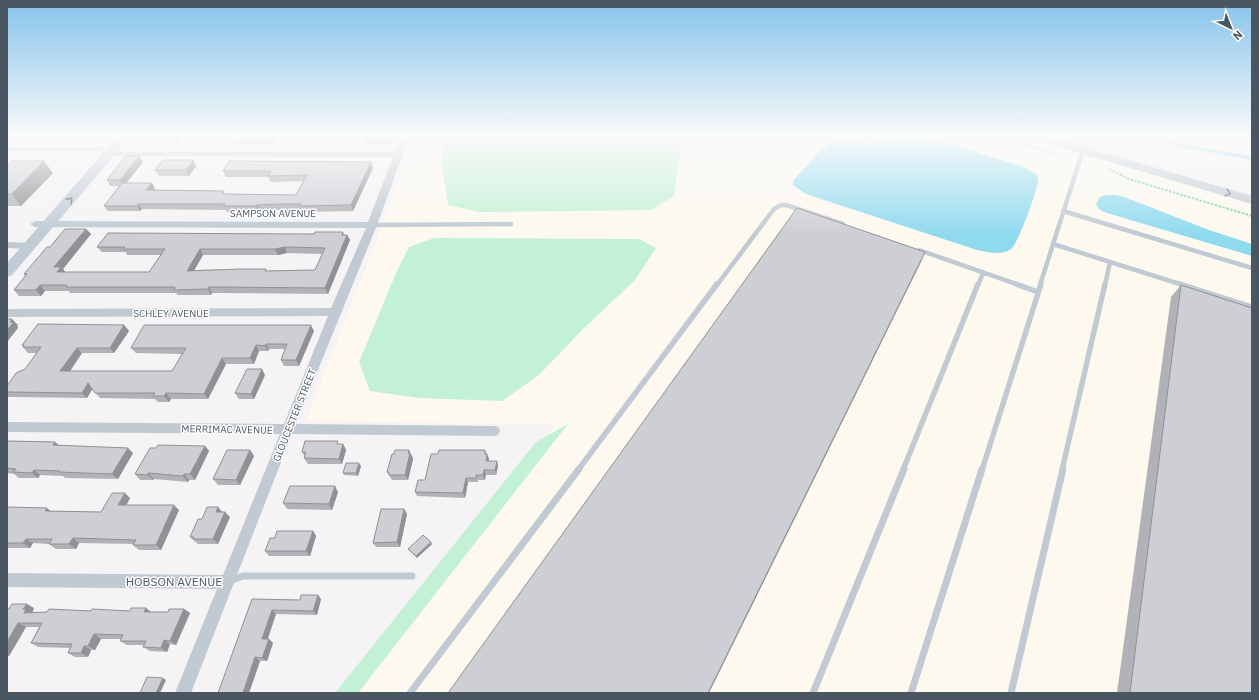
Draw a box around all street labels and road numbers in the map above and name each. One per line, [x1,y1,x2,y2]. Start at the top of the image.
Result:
street label: SAMPSON AVENUE [230,207,316,220]
street label: SCHLEY AVENUE [133,307,209,320]
street label: GLOUCESTER STREET [270,367,319,463]
street label: MERRIMAC AVENUE [181,422,273,437]
street label: HOBSON AVENUE [126,574,222,589]

